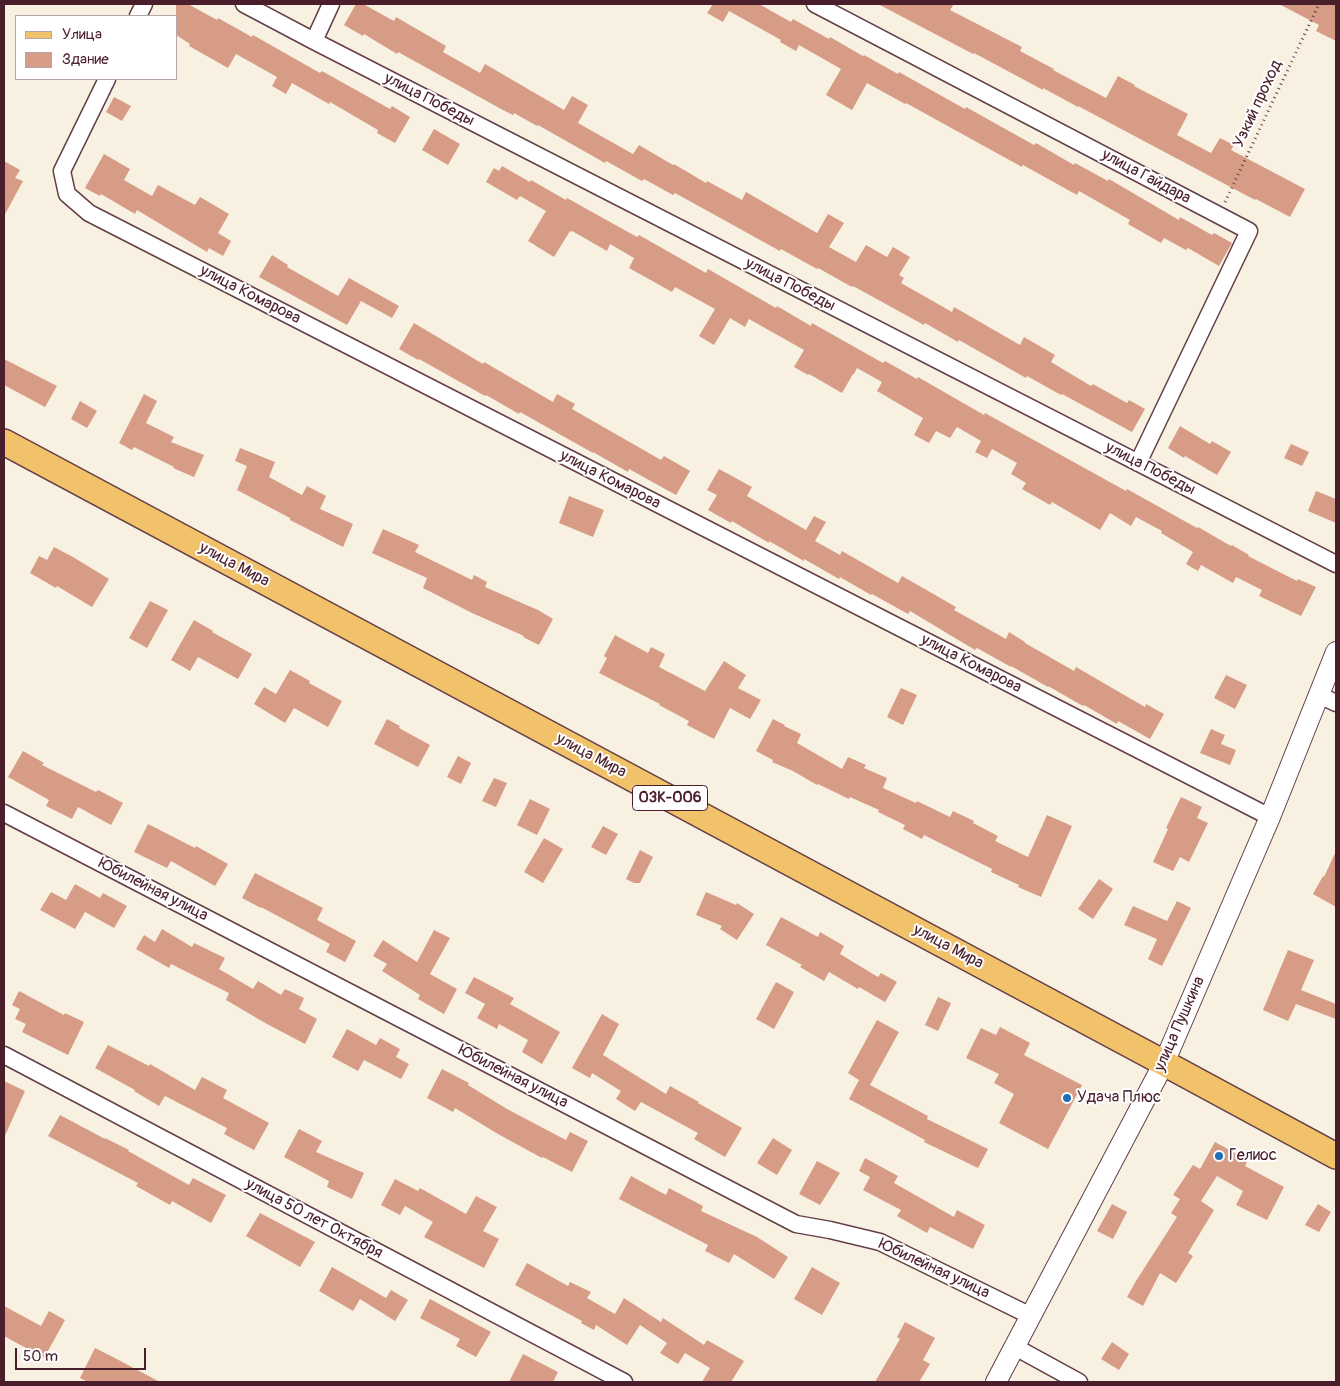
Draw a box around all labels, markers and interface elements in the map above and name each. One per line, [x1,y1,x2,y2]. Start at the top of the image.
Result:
legend [15,15,178,80]
text: Улица [62,25,102,44]
text: Здание [62,50,109,69]
street label: Узкий проход [1229,57,1287,151]
street label: улица Победы [381,69,477,131]
street label: улица Гайдара [1098,145,1194,209]
street label: улица Победы [742,254,838,316]
street label: улица Комарова [196,261,304,329]
street label: улица Победы [1102,438,1198,500]
street label: улица Комарова [556,446,664,514]
street label: улица Мира [196,538,272,592]
street label: улица Комарова [917,630,1025,698]
street label: улица Мира [553,729,629,783]
road number: 03К-006 [632,786,708,810]
street label: Юбилейная улица [95,854,211,926]
street label: улица Мира [910,920,986,974]
street label: улица Пушкина [1151,974,1209,1074]
street label: Юбилейная улица [455,1041,571,1113]
place label: Удача Плюс [1077,1088,1161,1108]
marker: Удача Плюс [1061,1092,1073,1104]
place label: Гелиос [1229,1146,1277,1166]
marker: Гелиос [1213,1150,1225,1162]
street label: улица 50 лет Октября [242,1175,386,1263]
street label: Юбилейная улица [875,1235,993,1303]
scale bar [18,1338,149,1370]
text: 50 m [23,1347,58,1366]

